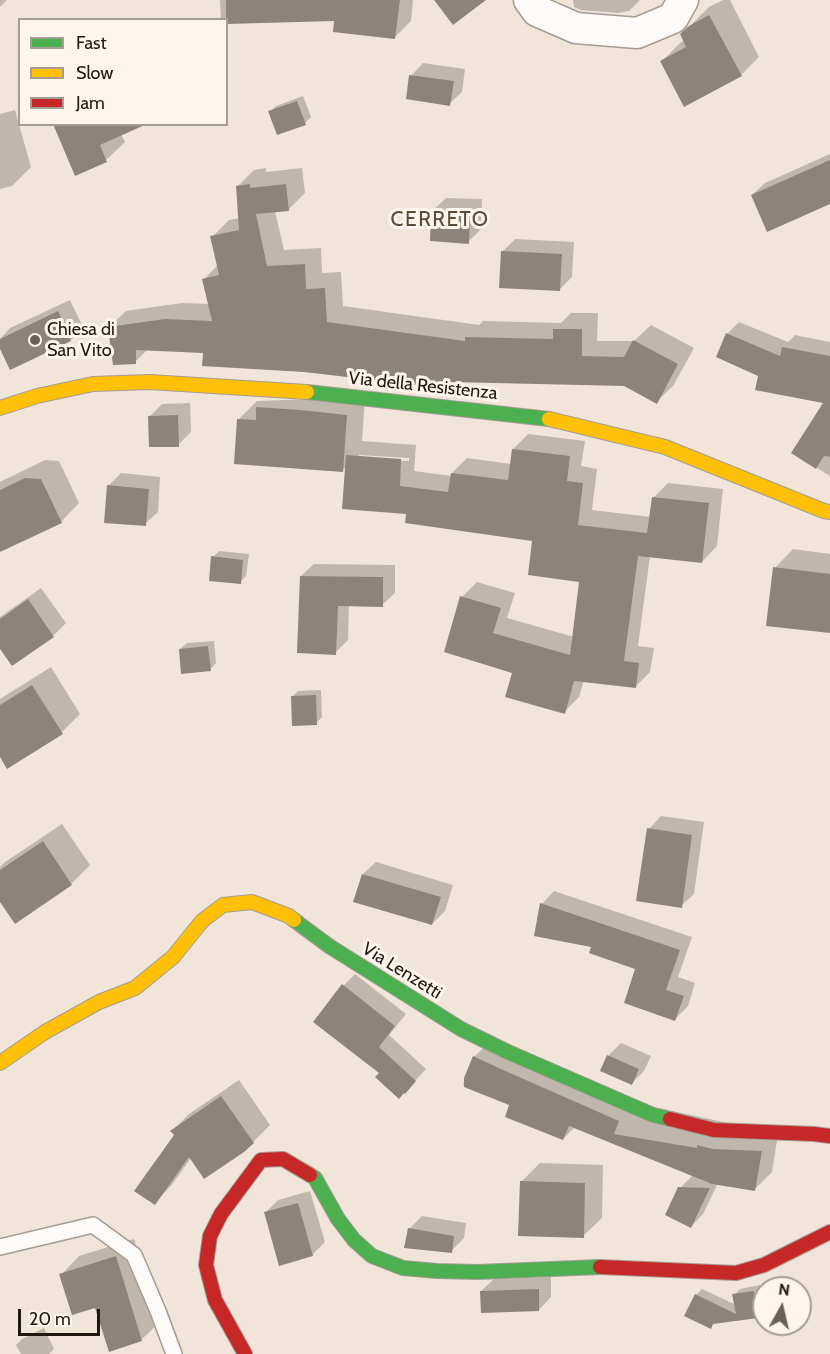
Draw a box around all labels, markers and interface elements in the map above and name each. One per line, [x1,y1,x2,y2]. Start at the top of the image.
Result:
legend [18,18,228,126]
text: Fast [76,32,107,54]
text: Slow [76,62,113,84]
text: Jam [76,92,105,114]
district label: CERRETO [391,207,489,233]
place label: Chiesa di San Vito [47,319,115,362]
marker: Chiesa di San Vito [28,333,42,347]
street label: Via della Resistenza [348,367,498,405]
street label: Via Lenzetti [358,938,446,1004]
north arrow [752,1276,812,1336]
text: N [777,1279,791,1300]
scale bar [21,1297,104,1335]
text: 20 m [29,1308,71,1330]

